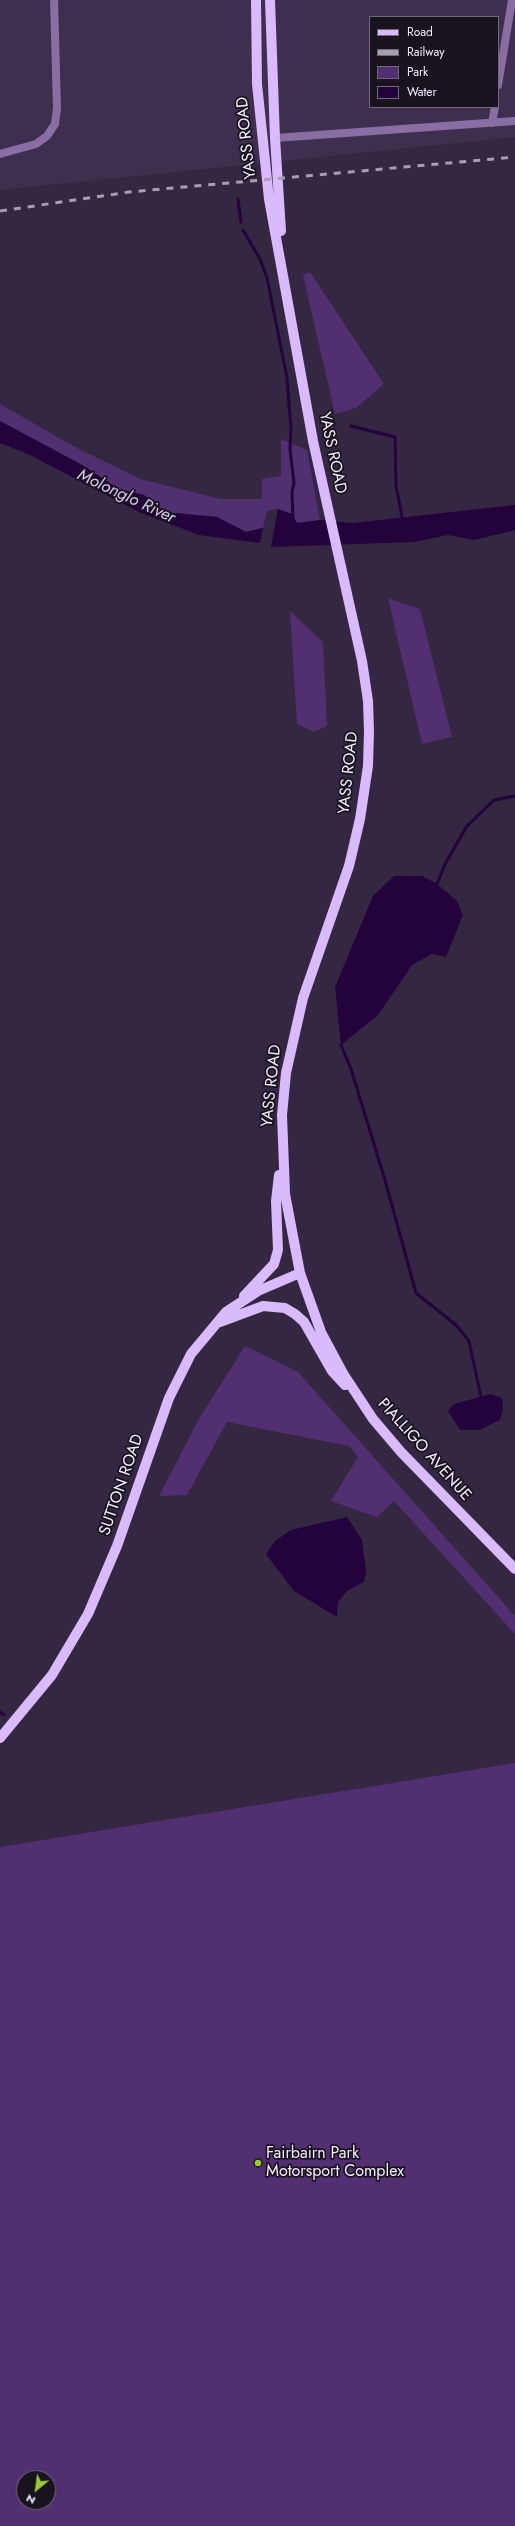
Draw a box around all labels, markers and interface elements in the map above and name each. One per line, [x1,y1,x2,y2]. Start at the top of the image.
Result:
legend [369,16,499,108]
text: Road [407,23,433,41]
text: Railway [407,43,445,61]
text: Park [407,63,428,81]
text: Water [407,83,437,101]
street label: YASS ROAD [233,96,261,180]
street label: YASS ROAD [314,410,350,496]
water label: Molonglo River [74,465,178,529]
street label: YASS ROAD [335,731,363,815]
street label: YASS ROAD [258,1044,286,1128]
street label: PIALLIGO AVENUE [373,1395,475,1505]
street label: SUTTON ROAD [96,1432,148,1538]
place label: Fairbairn Park Motorsport Complex [266,2144,404,2182]
marker: Fairbairn Park Motorsport Complex [253,2158,263,2168]
north arrow [16,2470,56,2510]
text: N [23,2491,38,2509]

